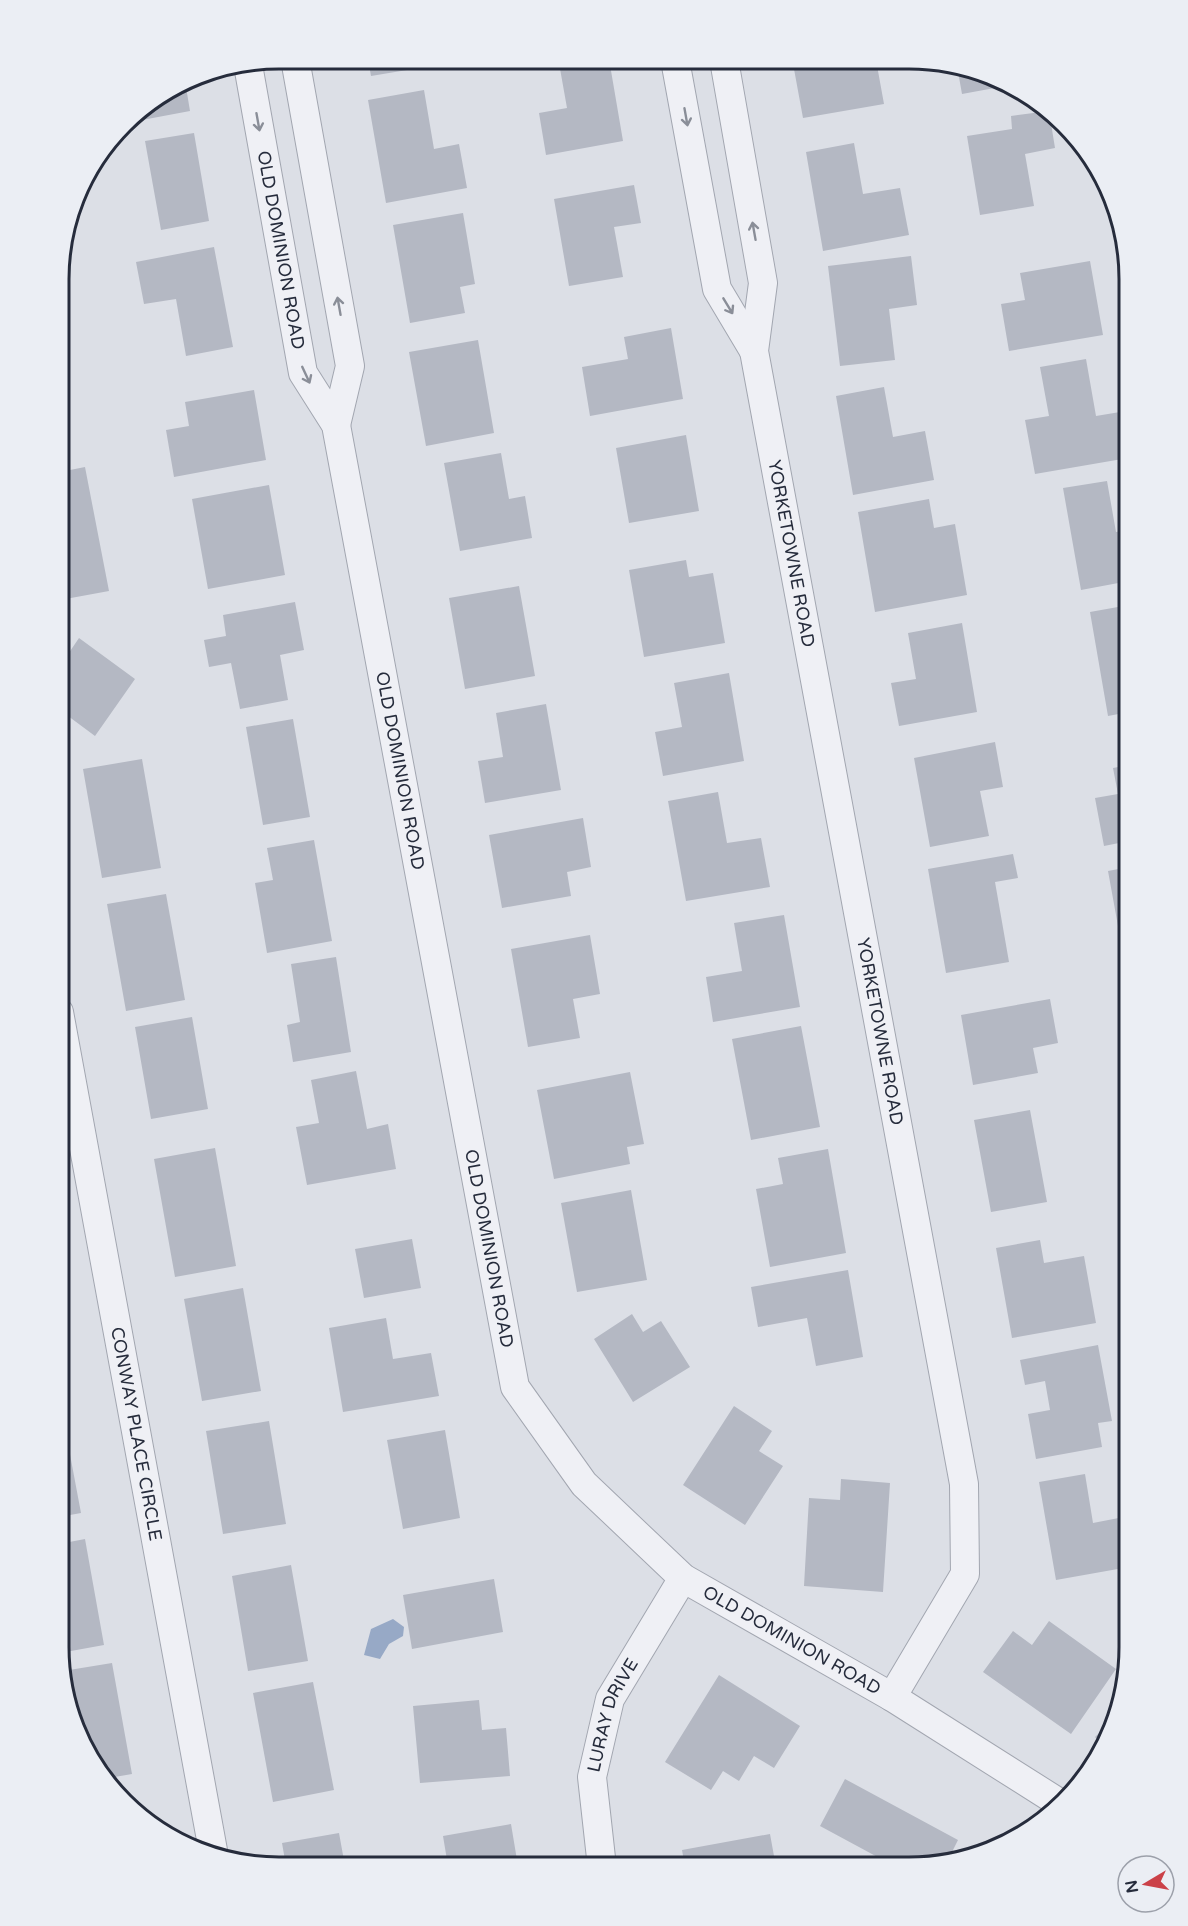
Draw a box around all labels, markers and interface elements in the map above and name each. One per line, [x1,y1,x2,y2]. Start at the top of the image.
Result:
one-way arrow [681,107,692,127]
one-way arrow [253,112,264,132]
street label: OLD DOMINION ROAD [253,149,310,351]
one-way arrow [748,221,759,241]
one-way arrow [333,297,344,316]
one-way arrow [722,298,734,315]
one-way arrow [301,366,313,384]
street label: YORKETOWNE ROAD [763,458,820,649]
street label: OLD DOMINION ROAD [371,670,430,872]
street label: YORKETOWNE ROAD [852,936,908,1127]
street label: OLD DOMINION ROAD [460,1147,518,1349]
street label: CONWAY PLACE CIRCLE [106,1325,167,1543]
street label: OLD DOMINION ROAD [699,1581,885,1699]
street label: LURAY DRIVE [582,1654,643,1774]
north arrow [1116,1854,1176,1914]
text: N [1121,1878,1143,1894]

